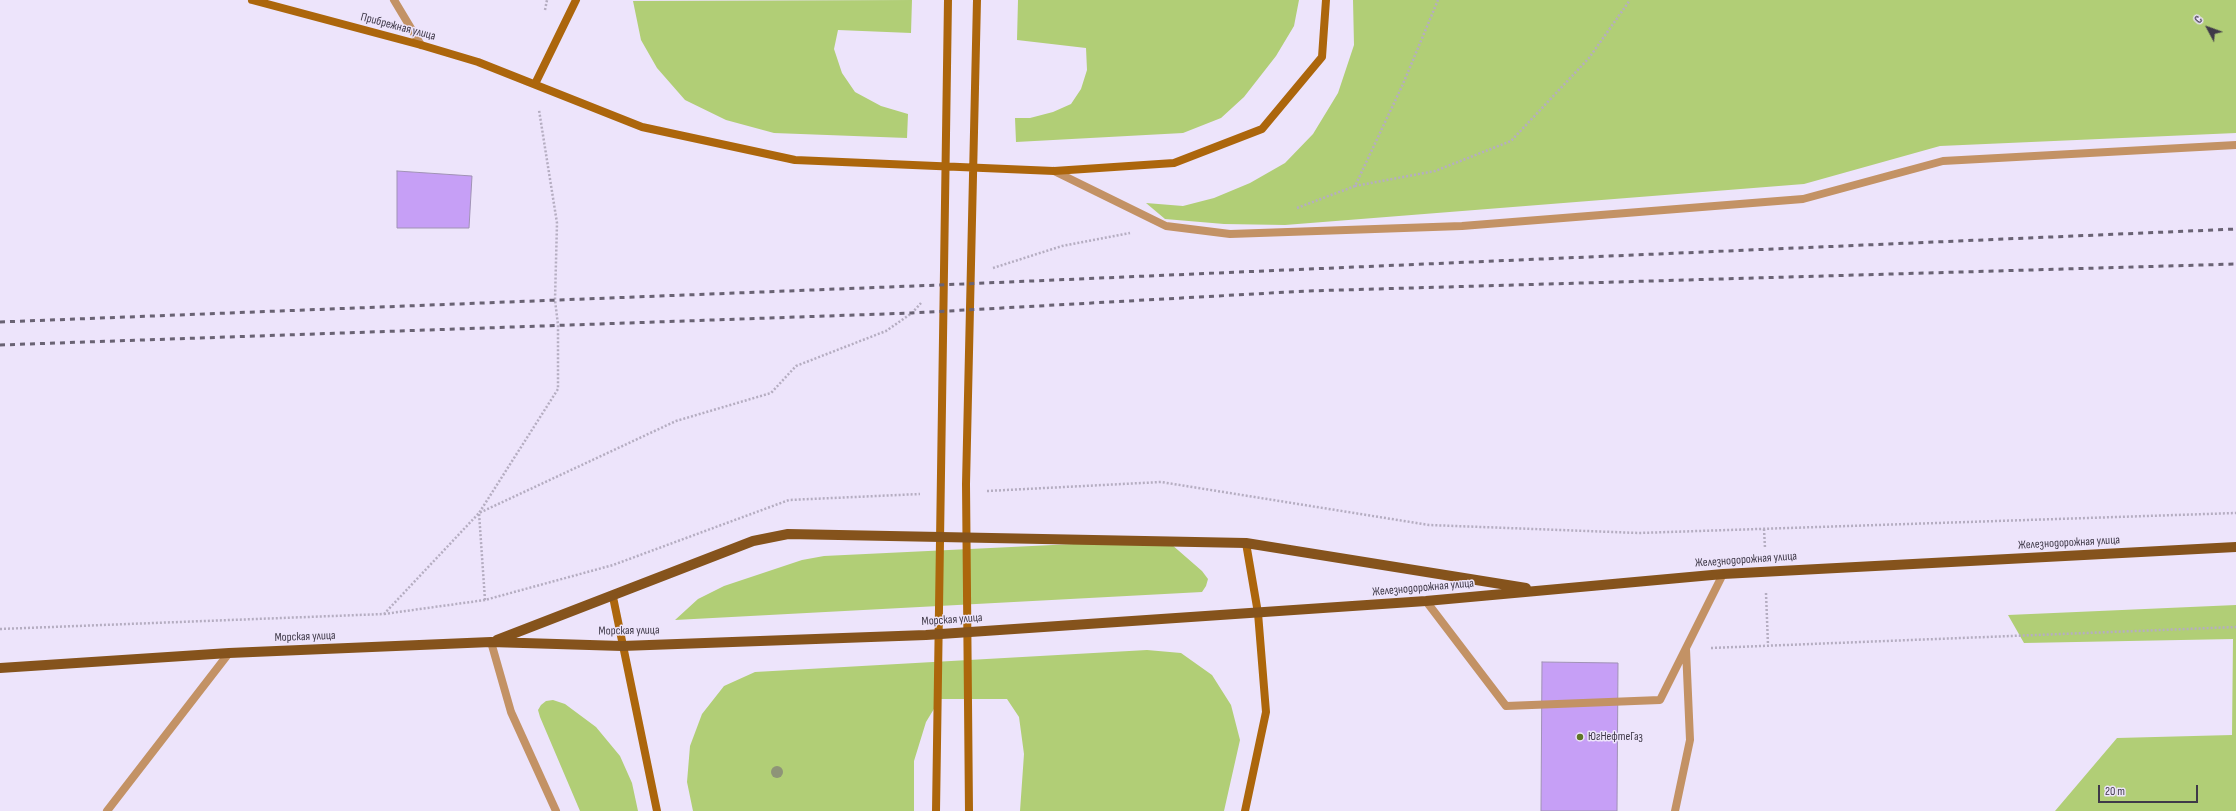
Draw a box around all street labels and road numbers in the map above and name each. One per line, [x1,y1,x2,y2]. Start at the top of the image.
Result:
street label: Прибрежная улица [359,10,437,44]
street label: Железнодорожная улица [2018,533,2120,553]
street label: Железнодорожная улица [1695,549,1797,571]
street label: Железнодорожная улица [1372,576,1474,600]
street label: Морская улица [921,611,983,629]
street label: Морская улица [598,623,660,639]
street label: Морская улица [274,629,336,645]

